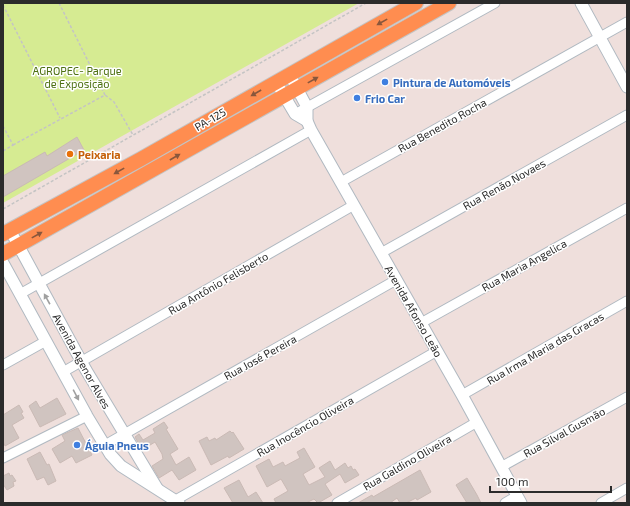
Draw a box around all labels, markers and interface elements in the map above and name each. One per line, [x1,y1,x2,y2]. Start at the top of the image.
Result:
one-way arrow [376,19,387,26]
park label: AGROPEC- Parque de Exposição [32,64,122,91]
one-way arrow [307,76,318,83]
place label: Pintura de Automóveis [393,76,511,89]
marker: Pintura de Automóveis [380,77,390,87]
one-way arrow [250,89,262,96]
place label: Frio Car [365,92,405,105]
marker: Frio Car [352,93,362,103]
street label: Rua Benedito Rocha [395,95,489,155]
street label: PA-125 [192,105,228,133]
place label: Peixaria [78,148,121,161]
marker: Peixaria [65,149,75,159]
one-way arrow [169,154,181,161]
street label: Rua Renão Novaes [460,156,548,212]
one-way arrow [113,168,125,174]
one-way arrow [31,231,43,238]
street label: Rua Maria Angelica [479,236,569,294]
street label: Rua Antônio Felisberto [166,249,270,317]
street label: Avenida Afonso Leão [382,263,446,359]
one-way arrow [44,293,51,305]
street label: Rua Irma Maria das Gracas [484,309,606,387]
street label: Avenida Agenor Alves [50,311,114,411]
street label: Rua José Pereira [221,332,299,382]
one-way arrow [72,390,79,401]
street label: Rua Inocêncio Oliveira [254,393,356,459]
street label: Rua Silval Gusmão [521,404,607,460]
street label: Rua Galdino Oliveira [360,431,454,493]
place label: Águia Pneus [85,439,149,452]
marker: Águia Pneus [72,440,82,450]
scale bar [490,468,611,494]
text: 100 m [496,474,528,488]

